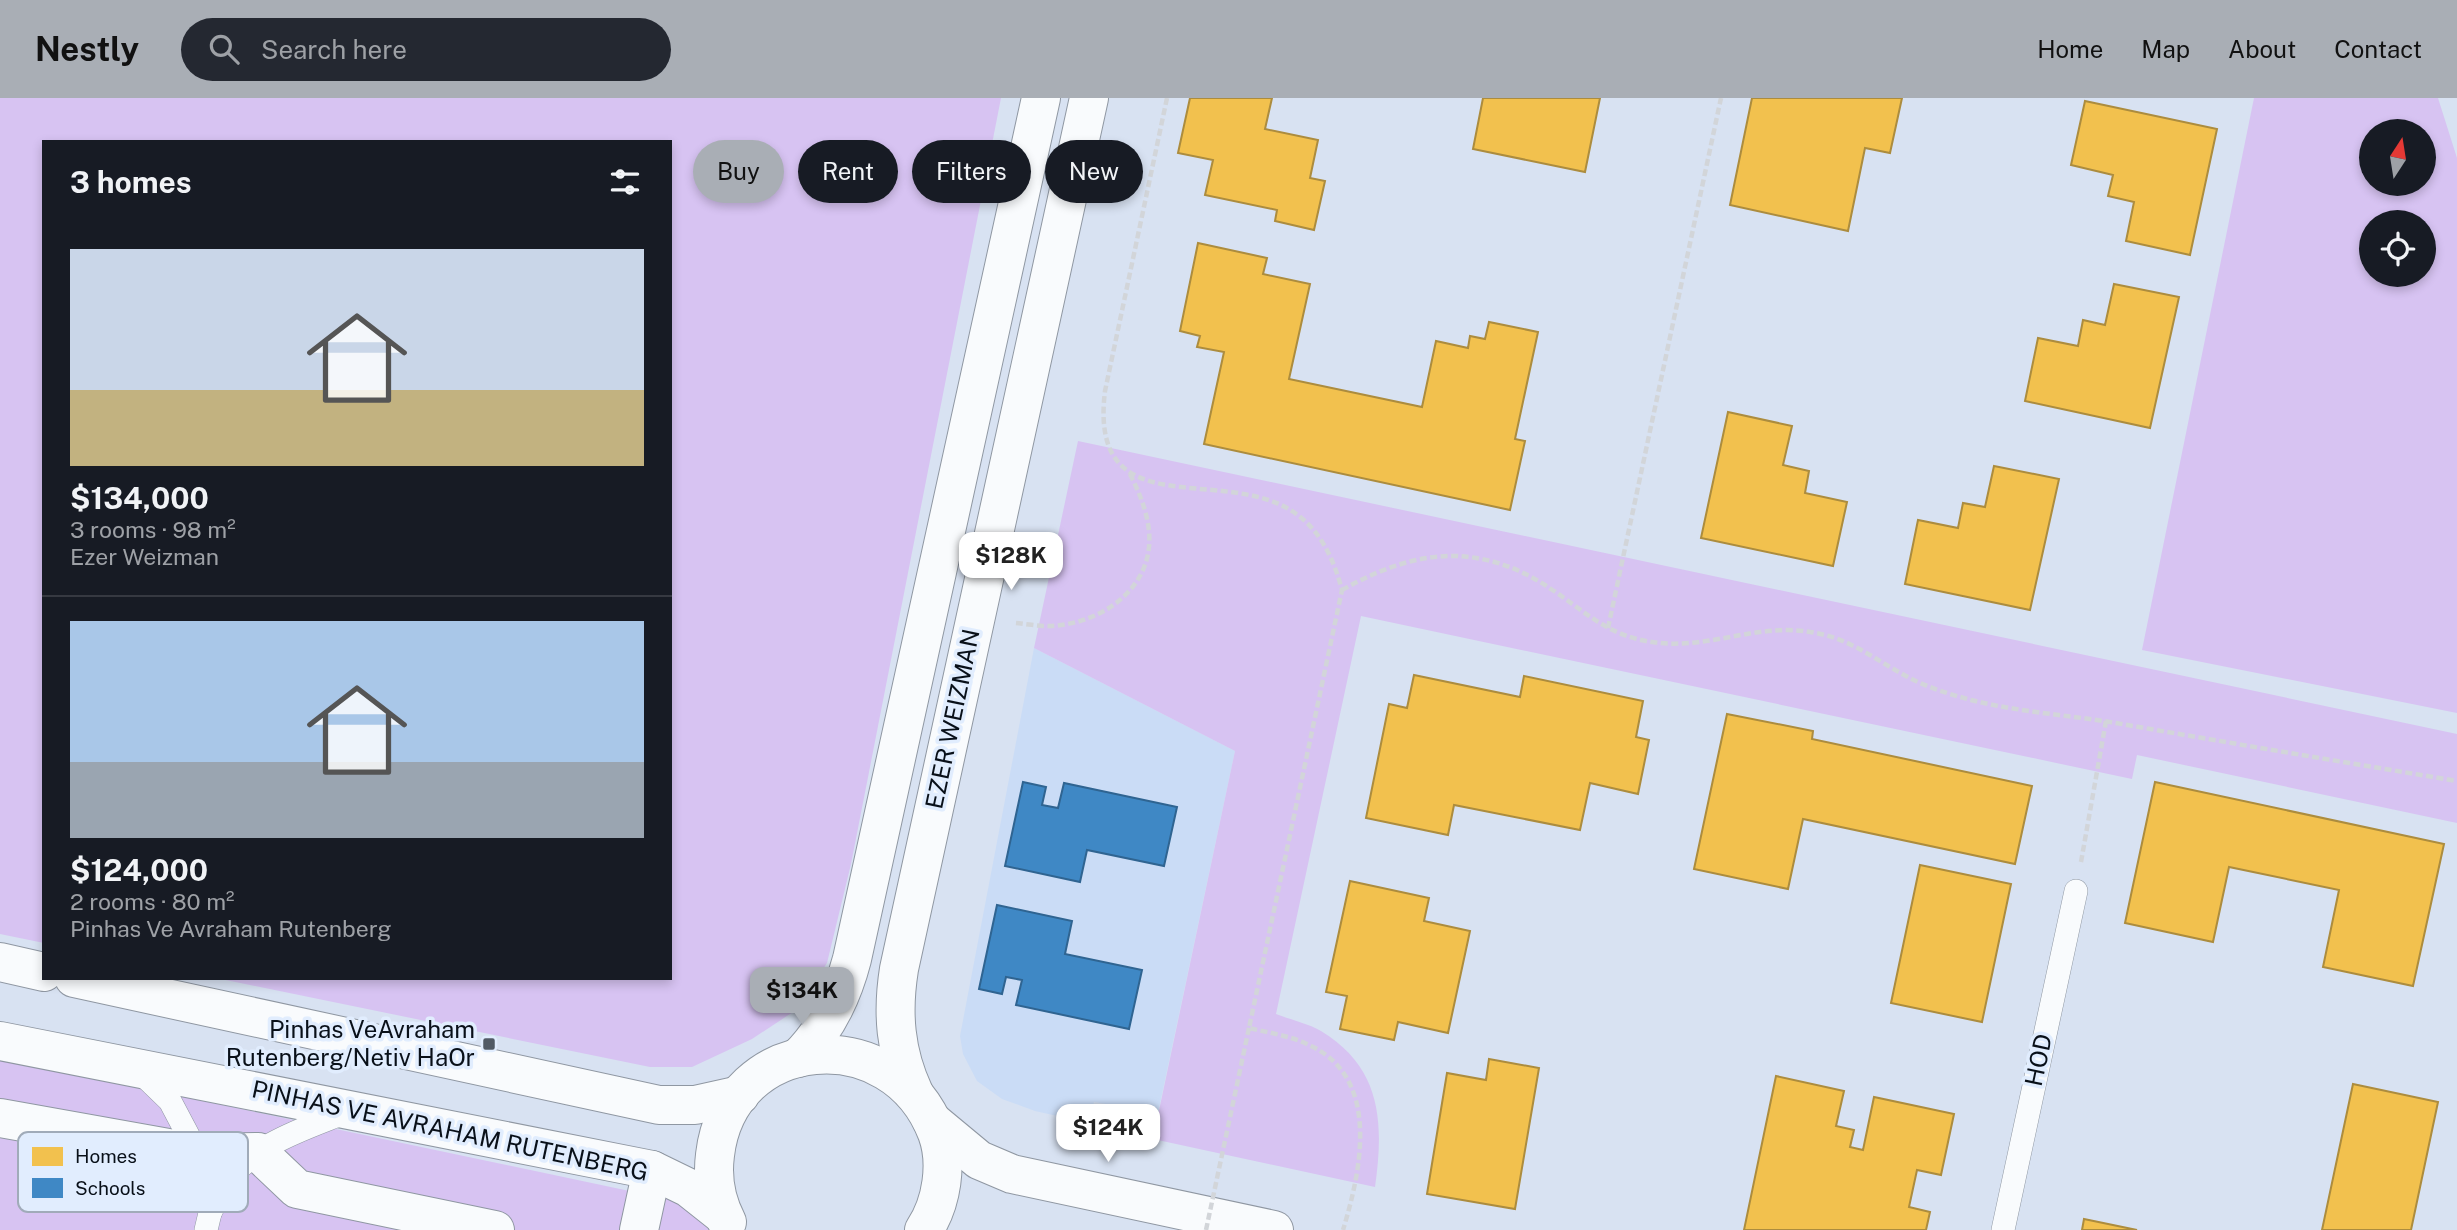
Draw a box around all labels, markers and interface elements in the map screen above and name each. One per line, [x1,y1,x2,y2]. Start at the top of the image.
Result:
search box [181,18,671,81]
text: Nestly [35,30,139,68]
icon: search [205,30,243,68]
text: Search here [261,34,407,65]
text: Home [2037,35,2103,63]
text: Map [2141,35,2190,63]
text: About [2228,35,2296,63]
text: Contact [2334,35,2422,63]
north arrow [2359,119,2436,196]
map controls [2359,119,2436,287]
chip: Buy [693,140,784,203]
chip: Rent [798,140,898,203]
chip: Filters [912,140,1031,203]
chip: New [1045,140,1143,203]
icon: filters [606,163,644,201]
text: 3 homes [70,164,192,200]
button: locate [2359,210,2436,287]
icon: home [294,295,420,421]
text: $134,000 [70,480,209,516]
text: 3 rooms · 98 m² [70,516,236,543]
pin: $128K [962,532,1060,592]
text: $128K [975,541,1047,568]
text: Ezer Weizman [70,543,219,570]
street label: EZER WEIZMAN [919,626,985,811]
icon: home [294,667,420,793]
text: $124,000 [70,852,208,888]
text: 2 rooms · 80 m² [70,888,235,915]
text: Pinhas Ve Avraham Rutenberg [70,915,392,942]
pin: $134K [753,968,851,1027]
text: $134K [766,976,838,1003]
place label: Pinhas VeAvraham Rutenberg/Netiv HaOr [226,1015,475,1071]
street label: HOD [2019,1031,2057,1088]
marker: Pinhas VeAvraham Rutenberg/Netiv HaOr [481,1036,497,1052]
street label: PINHAS VE AVRAHAM RUTENBERG [249,1074,651,1186]
pin: $124K [1059,1104,1157,1164]
text: $124K [1072,1113,1144,1140]
legend [18,1132,248,1212]
text: Homes [75,1145,137,1167]
text: Schools [75,1177,145,1199]

